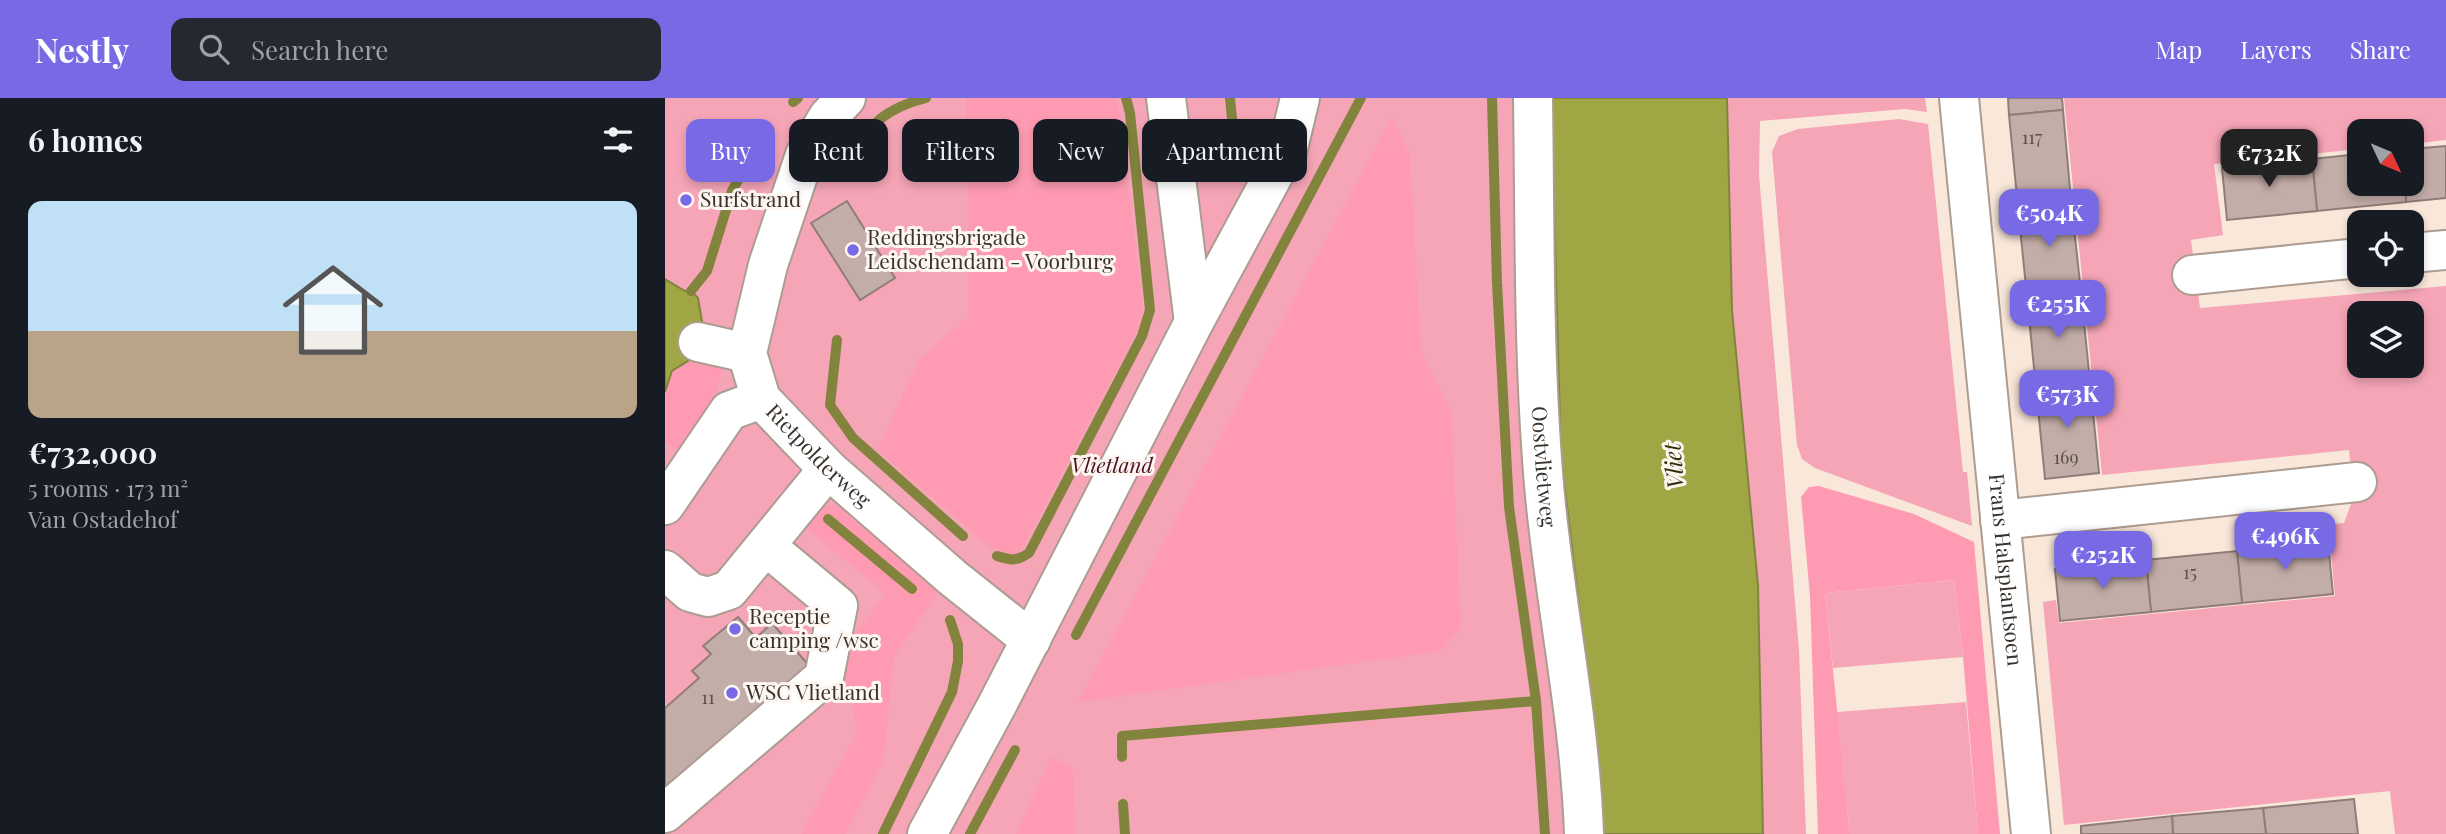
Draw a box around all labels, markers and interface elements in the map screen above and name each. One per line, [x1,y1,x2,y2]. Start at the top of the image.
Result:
search box [171,18,661,81]
text: Nestly [35,27,129,71]
icon: search [195,30,233,68]
text: Search here [251,32,389,67]
text: Map [2156,33,2202,65]
text: Layers [2240,33,2312,65]
text: Share [2350,33,2411,65]
chip: Buy [686,119,775,182]
chip: Rent [789,119,888,182]
chip: Filters [902,119,1019,182]
chip: New [1033,119,1128,182]
chip: Apartment [1142,119,1307,182]
north arrow [2347,119,2424,196]
map controls [2347,119,2424,378]
text: 6 homes [28,120,143,160]
icon: filters [599,121,637,159]
house number: 117 [2022,125,2043,149]
pin: €732K [2220,130,2318,189]
text: €732K [2237,136,2301,167]
place label: Surfstrand [700,184,801,212]
pin: €504K [2000,190,2098,249]
marker: Surfstrand [678,192,694,208]
text: €504K [2015,196,2083,227]
button: locate [2347,210,2424,287]
place label: Reddingsbrigade Leidschendam - Voorburg [867,222,1113,274]
marker: Reddingsbrigade Leidschendam - Voorburg [845,242,861,258]
icon: home [270,247,396,373]
pin: €255K [2009,280,2107,340]
text: €255K [2026,287,2090,318]
button: layers [2347,301,2424,378]
pin: €573K [2018,370,2116,430]
text: €573K [2035,377,2099,408]
street label: Rietpolderweg [761,397,878,513]
street label: Oostvlietweg [1527,405,1564,529]
text: €732,000 [28,432,157,472]
water label: Vliet [1655,441,1690,490]
house number: 169 [2053,445,2079,469]
park label: Vlietland [1071,450,1154,478]
text: 5 rooms · 173 m² [28,472,188,503]
street label: Frans Halsplantsoen [1984,472,2031,668]
text: Van Ostadehof [28,503,178,534]
pin: €496K [2236,512,2334,572]
text: €496K [2251,519,2319,550]
pin: €252K [2054,532,2152,591]
text: €252K [2070,538,2136,569]
house number: 15 [2183,560,2197,584]
place label: Receptie camping /wsc [749,601,879,653]
marker: Receptie camping /wsc [727,621,743,637]
place label: WSC Vlietland [745,677,880,705]
house number: 11 [701,685,715,709]
marker: WSC Vlietland [724,685,740,701]

